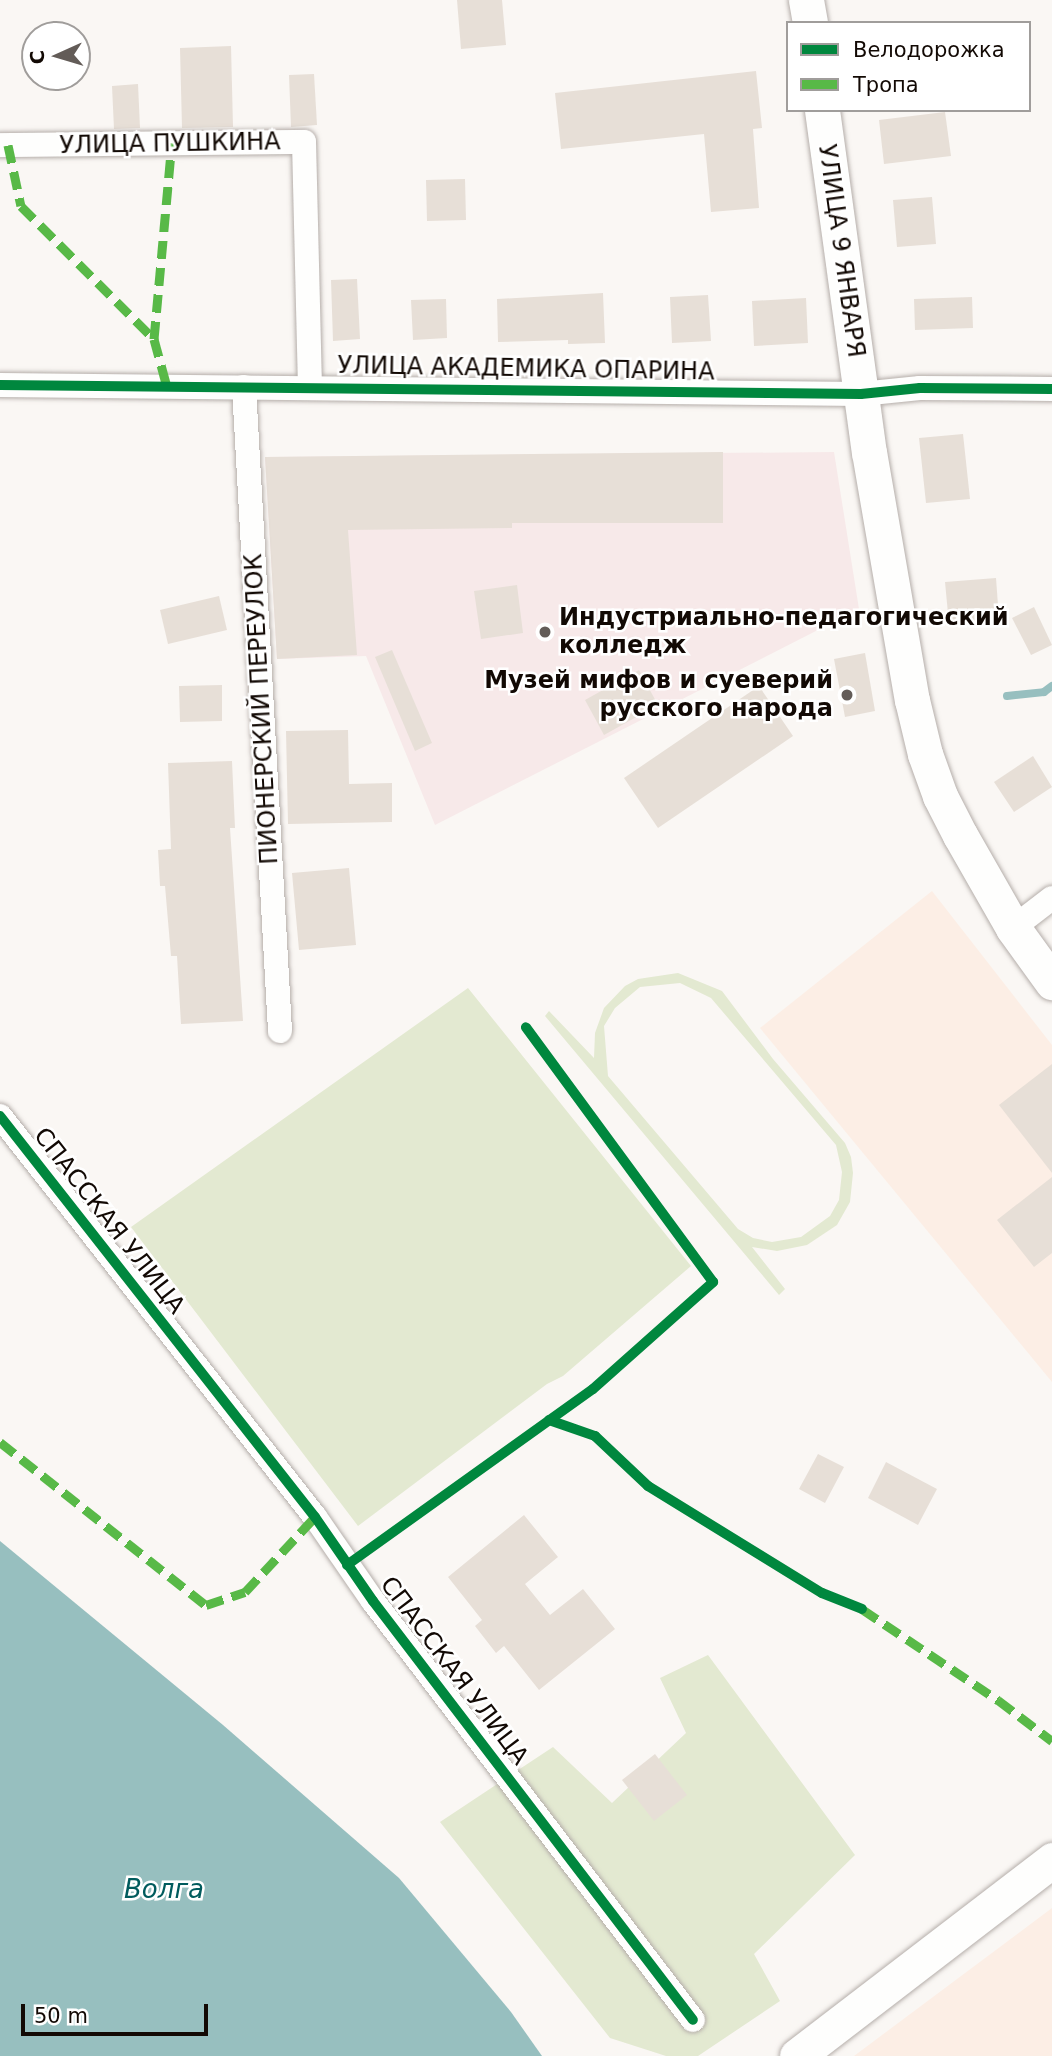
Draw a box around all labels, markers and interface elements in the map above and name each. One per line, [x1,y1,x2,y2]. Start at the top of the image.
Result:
north arrow [21,21,91,91]
legend [786,21,1031,112]
text: Велодорожка [853,38,1005,62]
text: С [26,50,49,65]
text: Тропа [853,73,919,97]
street label: УЛИЦА ПУШКИНА [59,128,281,160]
street label: УЛИЦА 9 ЯНВАРЯ [812,143,870,359]
street label: УЛИЦА АКАДЕМИКА ОПАРИНА [337,351,715,387]
street label: ПИОНЕРСКИЙ ПЕРЕУЛОК [239,553,285,865]
place label: Индустриально-педагогический колледж [559,604,1009,660]
marker: Индустриально-педагогический колледж [537,624,553,640]
place label: Музей мифов и суеверий русского народа [484,667,833,723]
marker: Музей мифов и суеверий русского народа [839,687,855,703]
street label: СПАССКАЯ УЛИЦА [27,1122,191,1320]
street label: СПАССКАЯ УЛИЦА [374,1571,534,1771]
water label: Волга [124,1874,204,1906]
scale bar [24,1990,212,2034]
text: 50 m [34,2004,88,2028]

